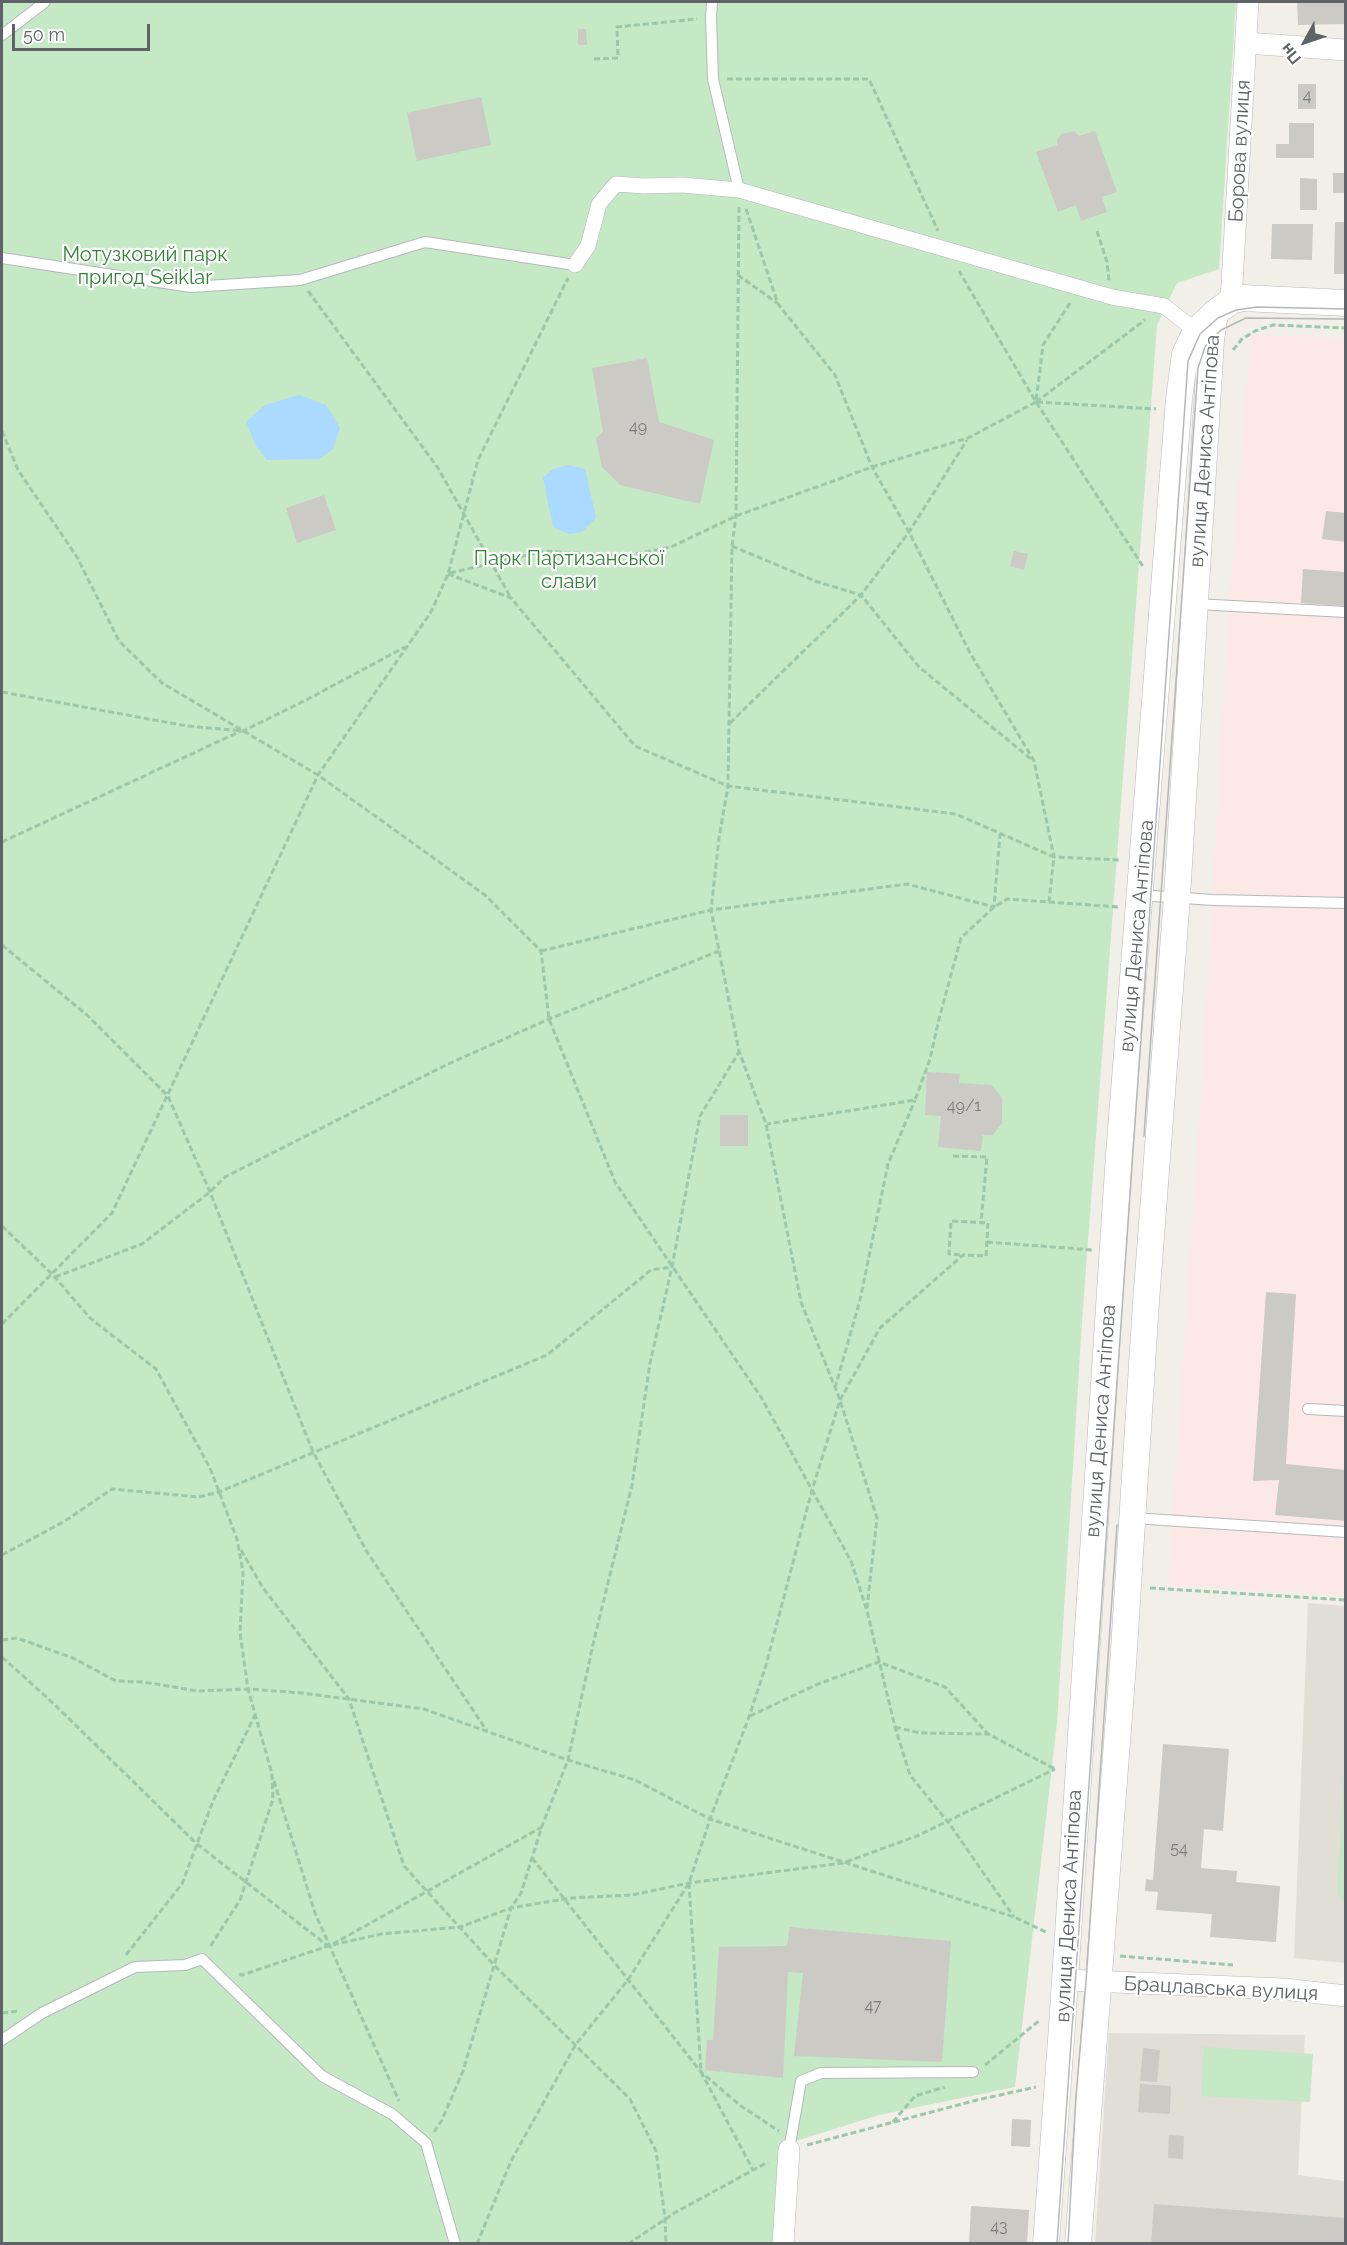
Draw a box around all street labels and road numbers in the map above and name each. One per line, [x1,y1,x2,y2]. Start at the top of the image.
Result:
street label: Борова вулиця [1224,79,1256,223]
street label: вулиця Дениса Антіпова [1185,334,1225,568]
street label: вулиця Дениса Антіпова [1115,819,1159,1053]
street label: вулиця Дениса Антіпова [1081,1304,1121,1538]
street label: вулиця Дениса Антіпова [1051,1789,1087,2023]
street label: Брацлавська вулиця [1123,1972,1319,2006]

